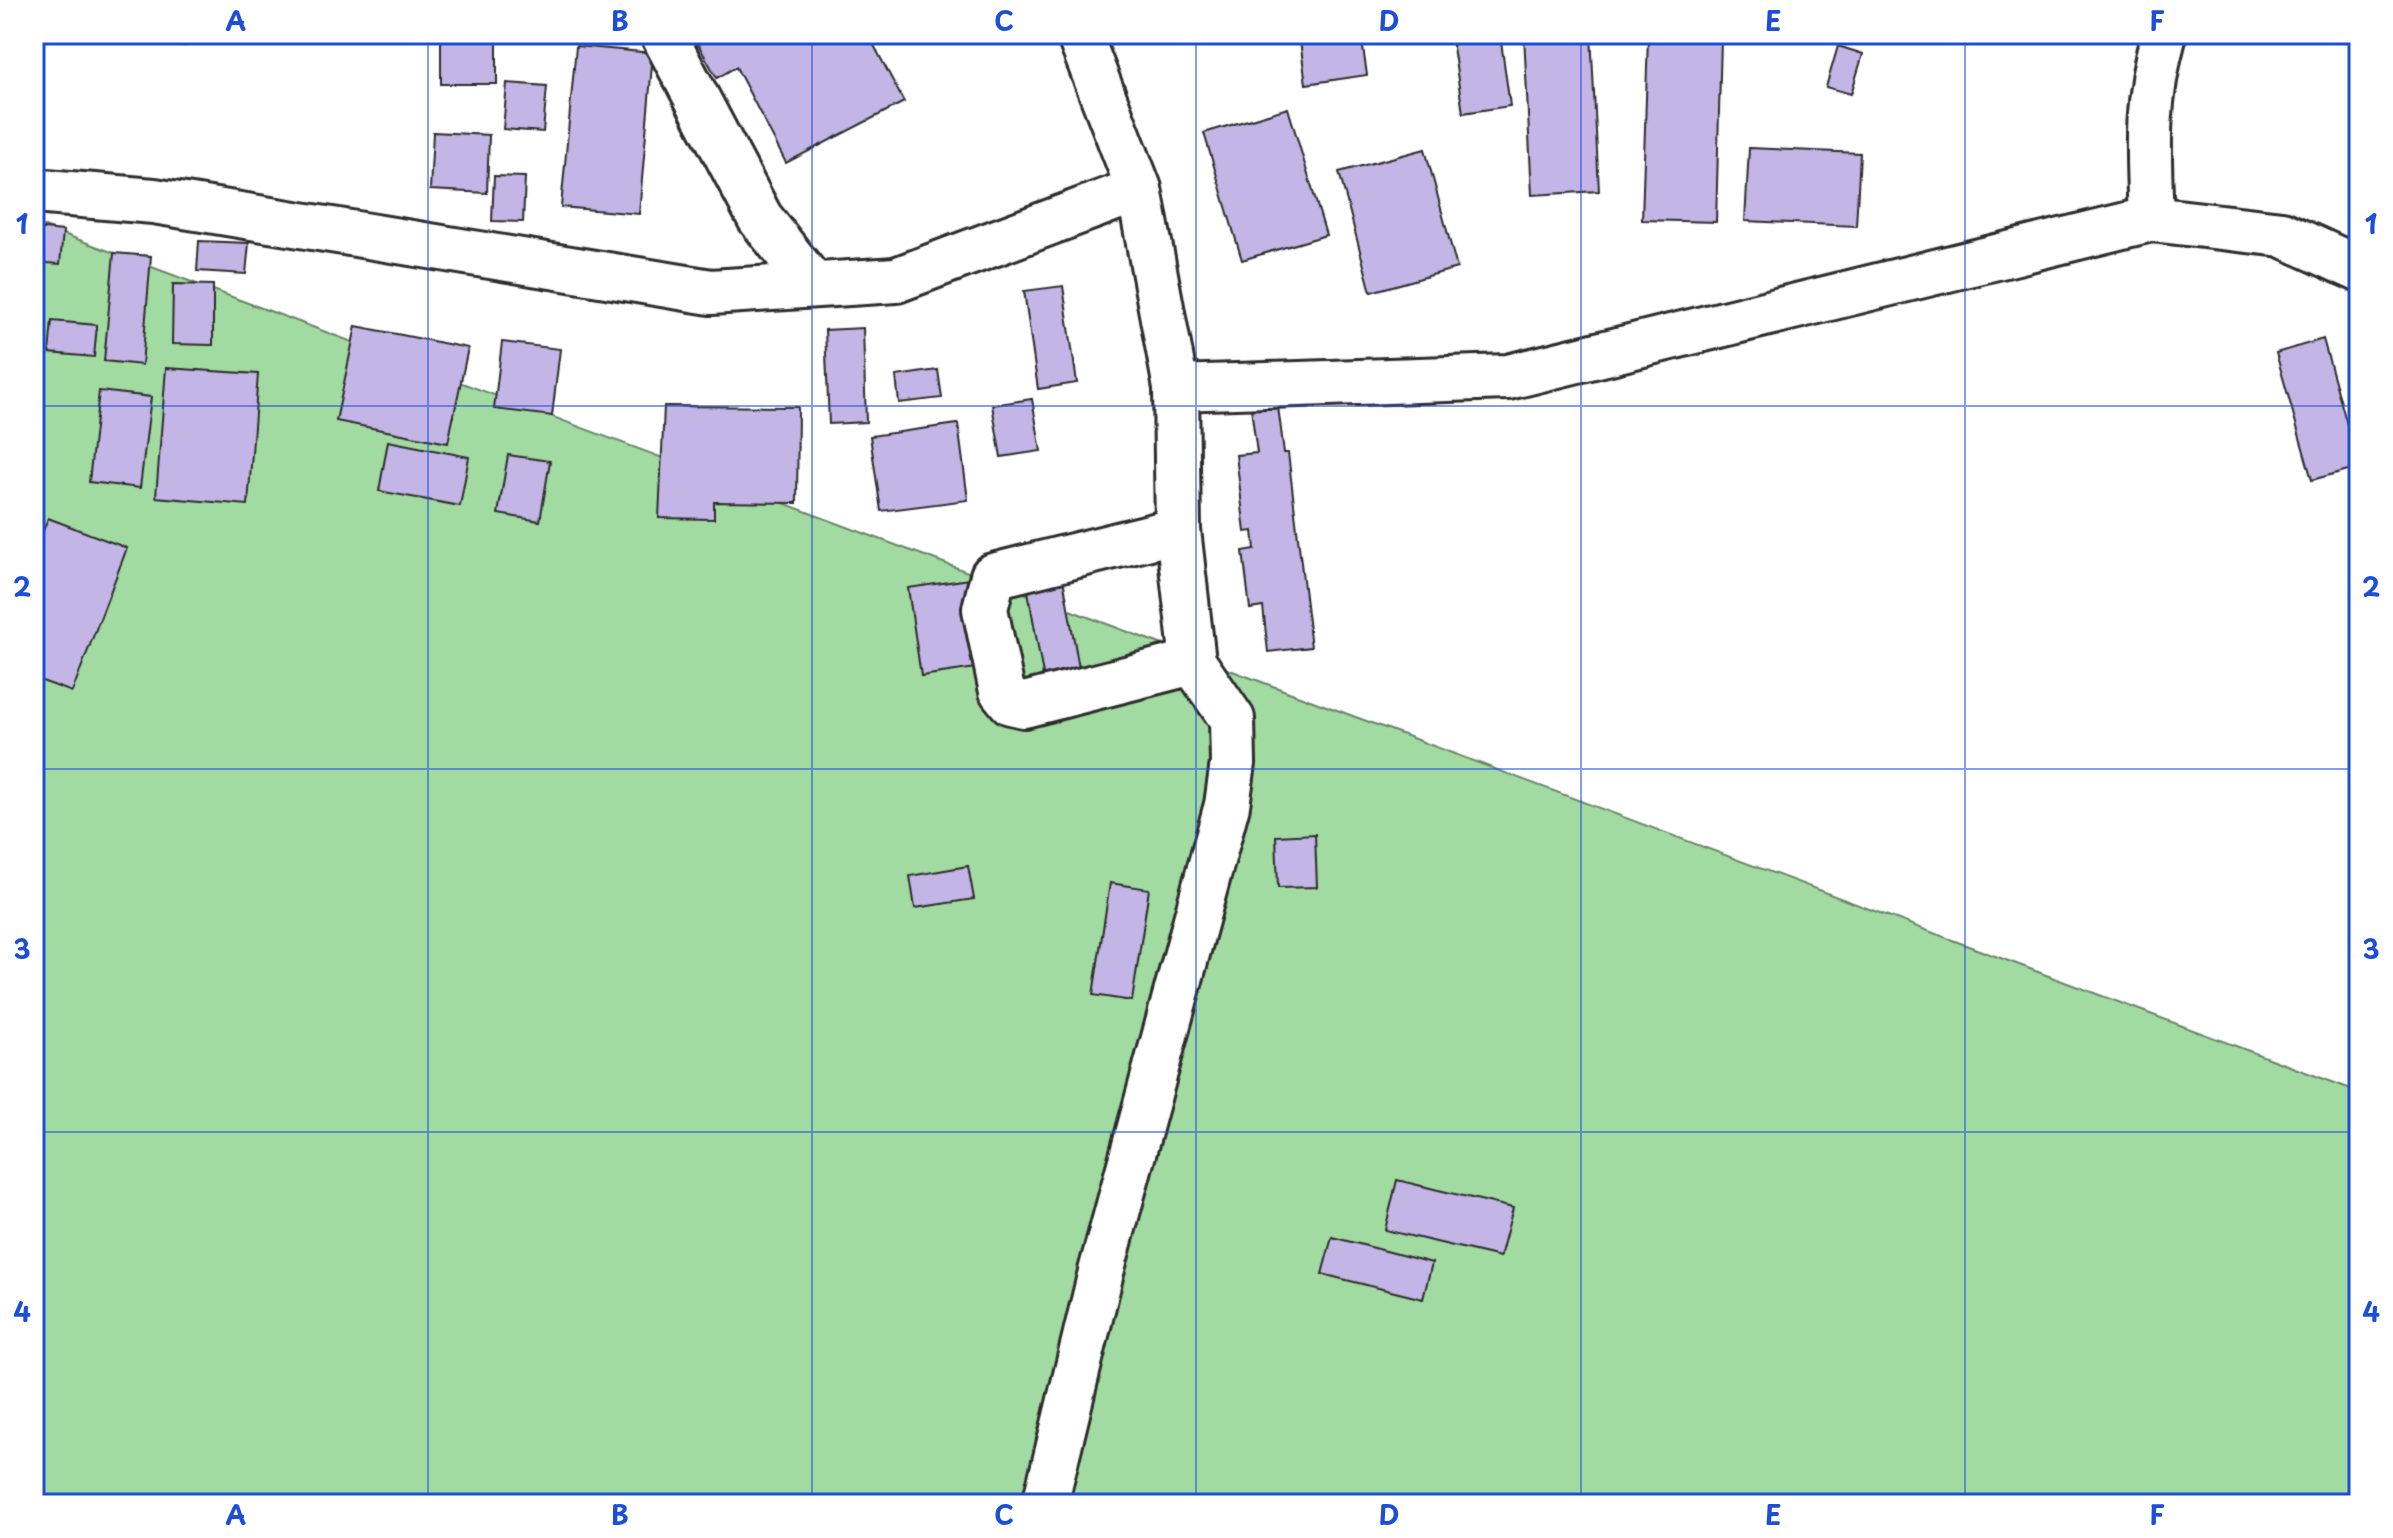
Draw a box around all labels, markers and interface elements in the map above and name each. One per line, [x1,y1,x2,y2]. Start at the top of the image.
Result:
text: A [226,1,246,40]
text: B [611,1,629,40]
text: C [994,1,1014,40]
text: D [1379,1,1399,40]
text: E [1765,1,1781,40]
text: F [2149,1,2165,40]
text: 1 [16,204,28,243]
text: 1 [2365,204,2377,243]
text: 2 [13,567,31,606]
text: 2 [2362,567,2380,606]
text: 3 [13,929,31,968]
text: 3 [2362,929,2380,968]
text: 4 [13,1292,31,1331]
text: 4 [2362,1292,2380,1331]
text: A [226,1495,246,1534]
text: B [611,1495,629,1534]
text: C [994,1495,1014,1534]
text: D [1379,1495,1399,1534]
text: E [1765,1495,1781,1534]
text: F [2149,1495,2165,1534]

